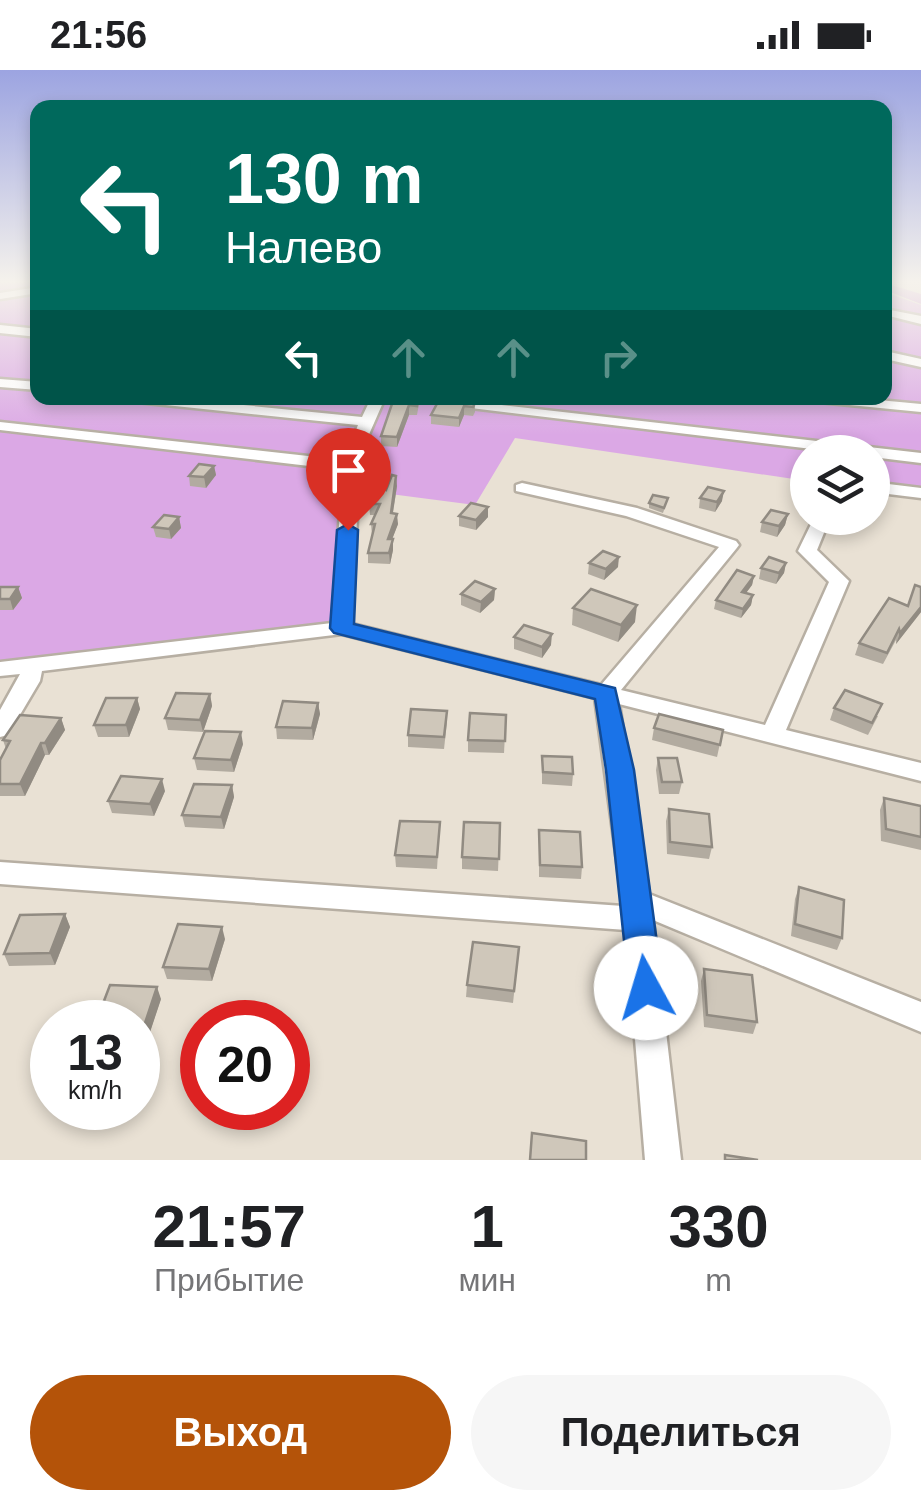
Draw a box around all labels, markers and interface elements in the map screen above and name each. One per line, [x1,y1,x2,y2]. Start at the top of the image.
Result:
text: 21:56 [50,14,147,56]
icon: left [60,140,190,270]
text: 130 m [225,140,423,218]
text: Налево [225,222,382,273]
icon: left [276,330,331,385]
icon: ahead [381,330,436,385]
icon: ahead [486,330,541,385]
icon: right [591,330,646,385]
pin [306,428,391,531]
map controls [790,435,890,535]
button: layers [790,435,890,535]
icon: arrive [321,443,376,498]
position arrow [594,936,698,1040]
speed limit sign: 20 [180,1000,310,1130]
text: 13 [67,1025,123,1081]
text: km/h [68,1076,122,1104]
text: 21:57 [152,1193,306,1260]
text: 1 [470,1193,504,1260]
text: 330 [668,1193,769,1260]
text: Прибытие [154,1262,304,1298]
text: мин [458,1262,516,1298]
text: m [705,1262,732,1298]
button: Выход [30,1375,451,1490]
button: Поделиться [471,1375,891,1490]

